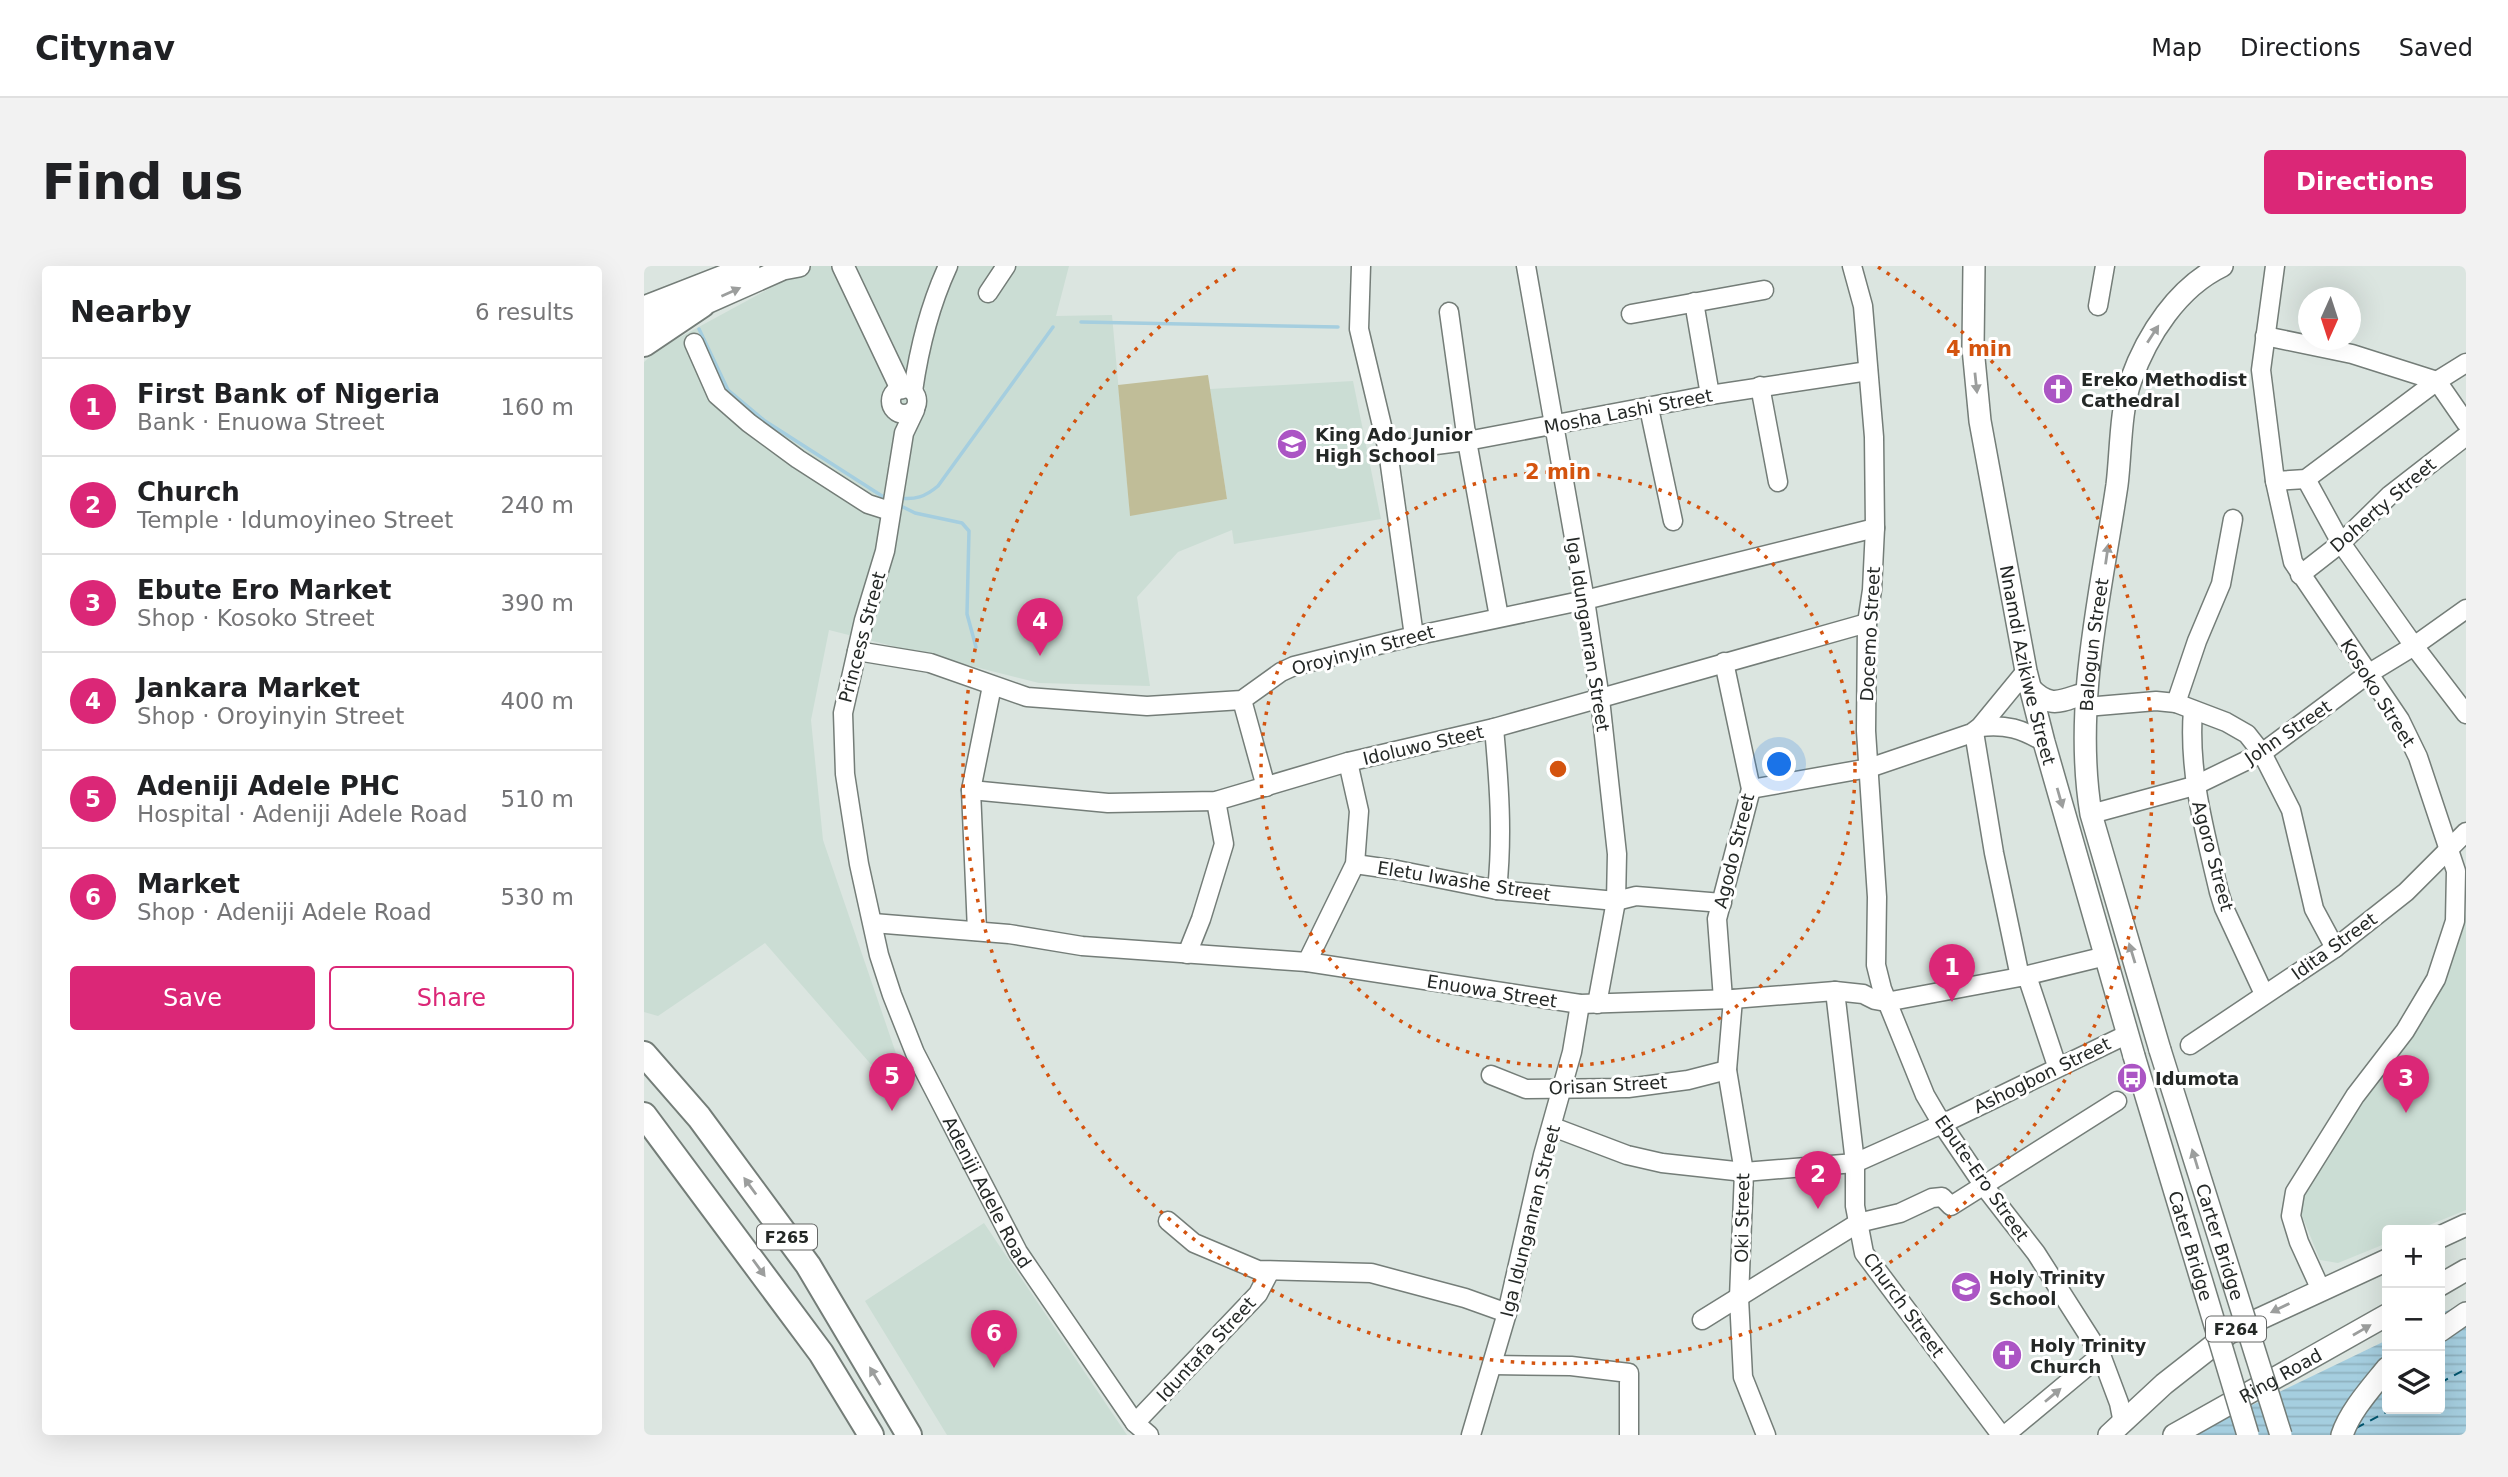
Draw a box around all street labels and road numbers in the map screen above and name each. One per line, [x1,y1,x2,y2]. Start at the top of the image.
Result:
street label: Mosha Lashi Street [1542,384,1714,438]
street label: Doherty Street [2326,453,2440,557]
street label: Iga Idunganran Street [1562,535,1614,733]
street label: Nnamdi Azikiwe Street [1996,563,2061,767]
street label: Docemo Street [1856,566,1884,702]
street label: Princess Street [834,569,890,705]
street label: Balogun Street [2075,576,2112,712]
street label: Oroyinyin Street [1289,621,1437,679]
street label: Kosoko Street [2336,635,2420,751]
street label: John Street [2240,695,2335,769]
street label: Idoluwo Steet [1361,721,1485,769]
street label: Agodo Street [1710,791,1758,911]
street label: Agoro Street [2188,799,2238,913]
street label: Eletu Iwashe Street [1376,857,1552,905]
street label: Idita Street [2287,908,2381,984]
street label: Enuowa Street [1425,970,1559,1012]
street label: Ashogbon Street [1970,1033,2114,1117]
street label: Orisan Street [1548,1071,1668,1099]
street label: Ebute-Ero Street [1931,1111,2033,1245]
street label: Adeniji Adele Road [939,1113,1036,1272]
street label: Iga Idunganran Street [1496,1123,1564,1319]
street label: Oki Street [1731,1173,1753,1263]
street label: Carter Bridge [2192,1181,2248,1303]
street label: Cater Bridge [2165,1188,2217,1303]
road number: F265 [757,1225,817,1250]
street label: Church Street [1859,1249,1949,1361]
street label: Iduntafa Street [1152,1292,1260,1406]
road number: F264 [2206,1316,2266,1342]
street label: Ring Road [2235,1344,2325,1407]

